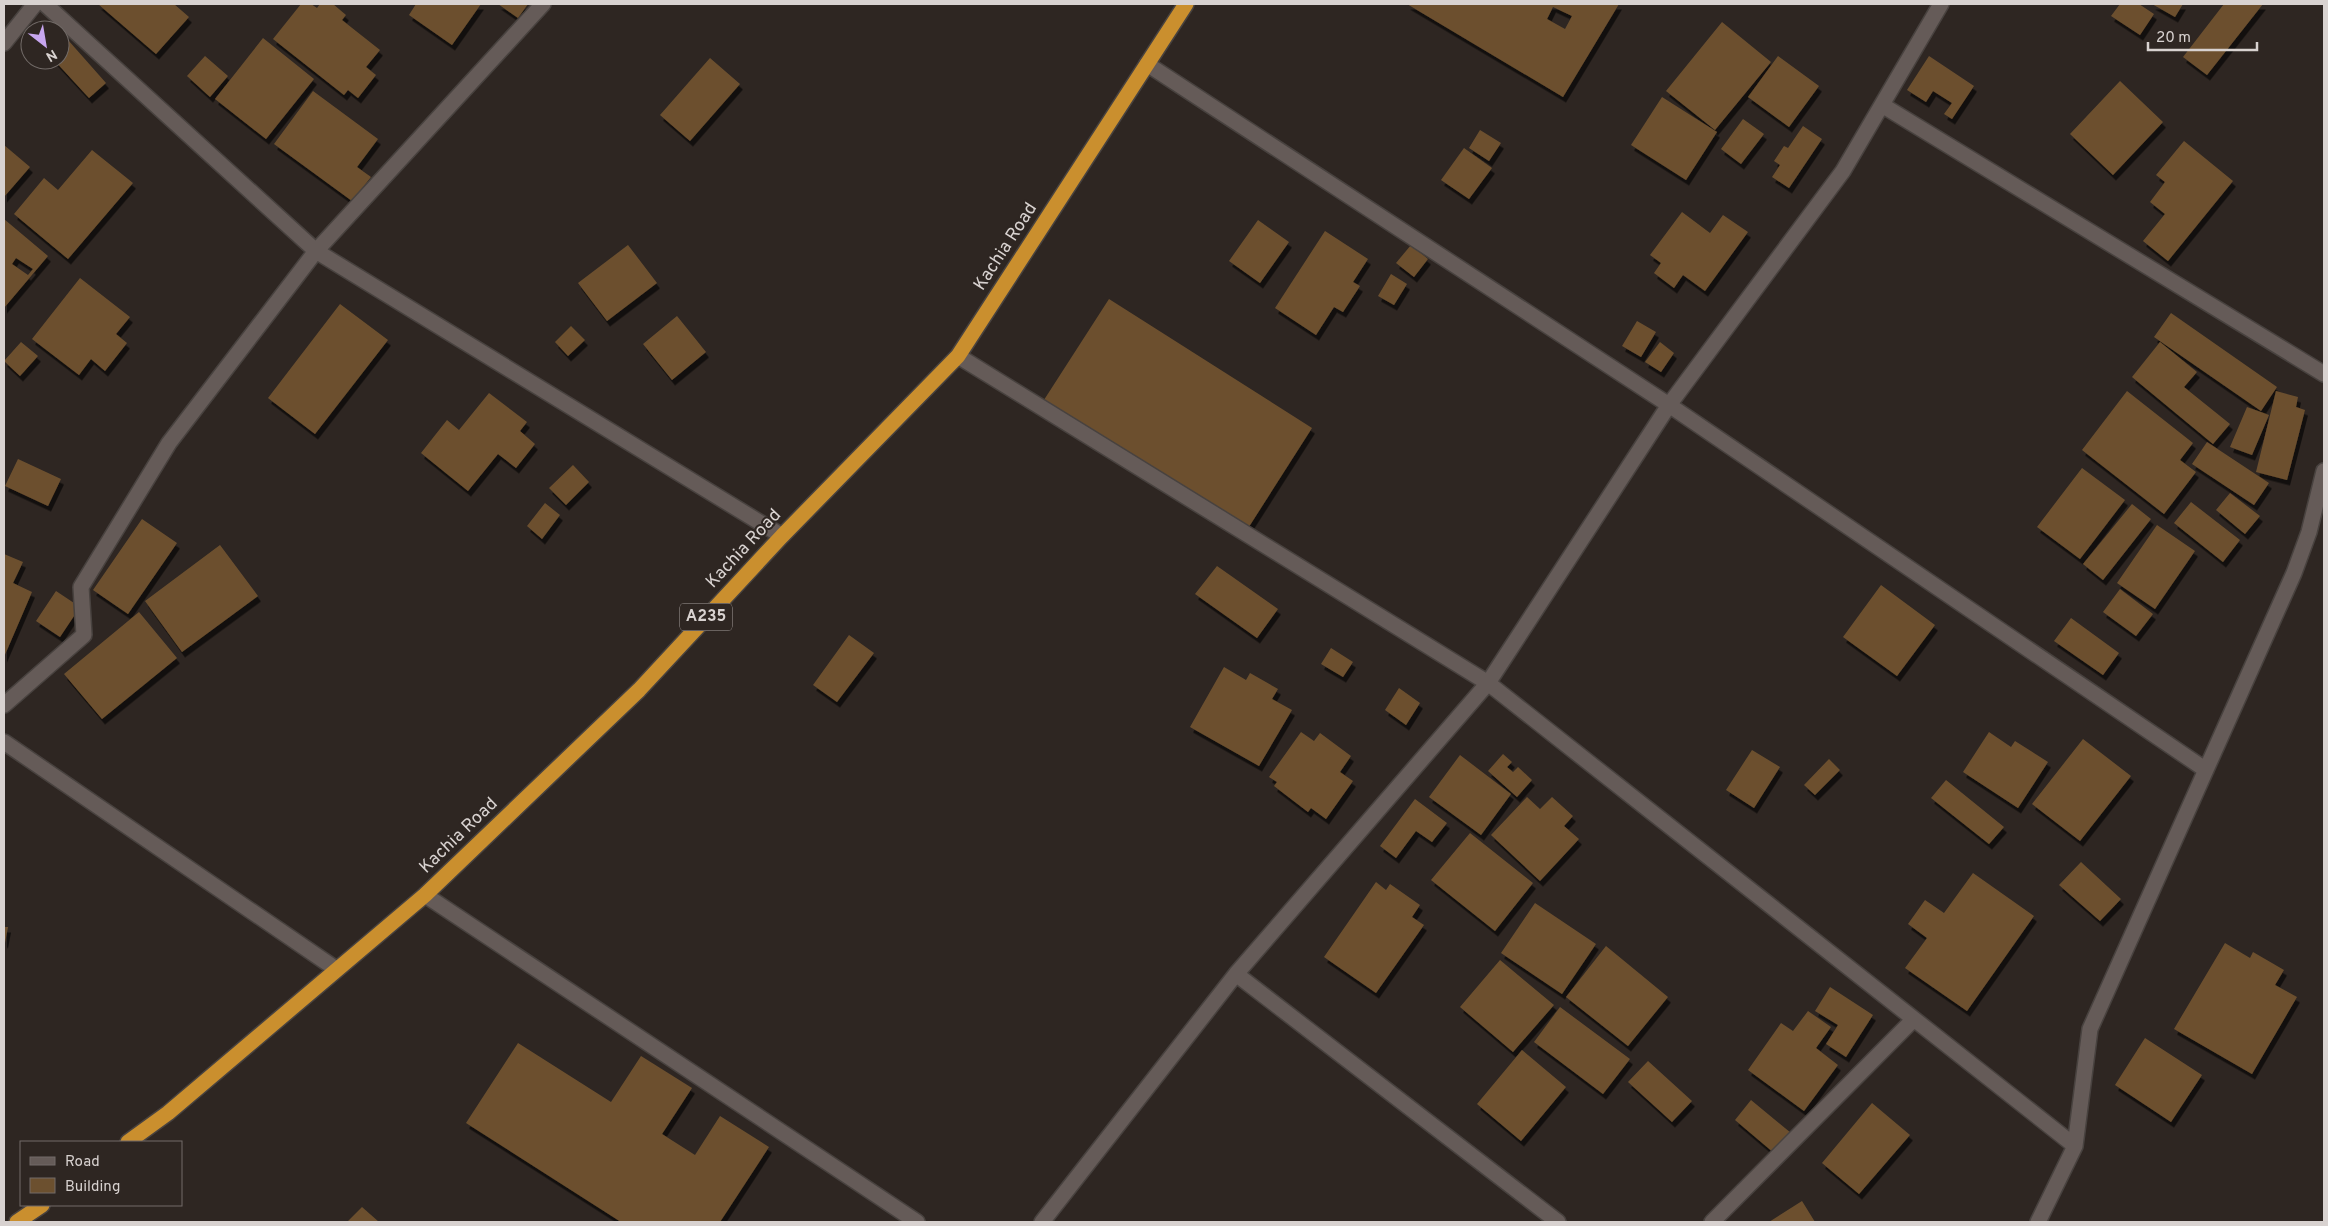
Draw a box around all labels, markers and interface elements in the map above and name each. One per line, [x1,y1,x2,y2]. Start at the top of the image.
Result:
north arrow [20,20,70,70]
scale bar [2148,20,2257,52]
text: 20 m [2156,29,2191,48]
text: N [42,45,60,65]
street label: Kachia Road [969,199,1043,295]
street label: Kachia Road [701,504,787,594]
road number: A235 [680,604,732,630]
street label: Kachia Road [415,793,503,879]
legend [20,1141,182,1206]
text: Road [65,1153,100,1172]
text: Building [65,1178,120,1197]

